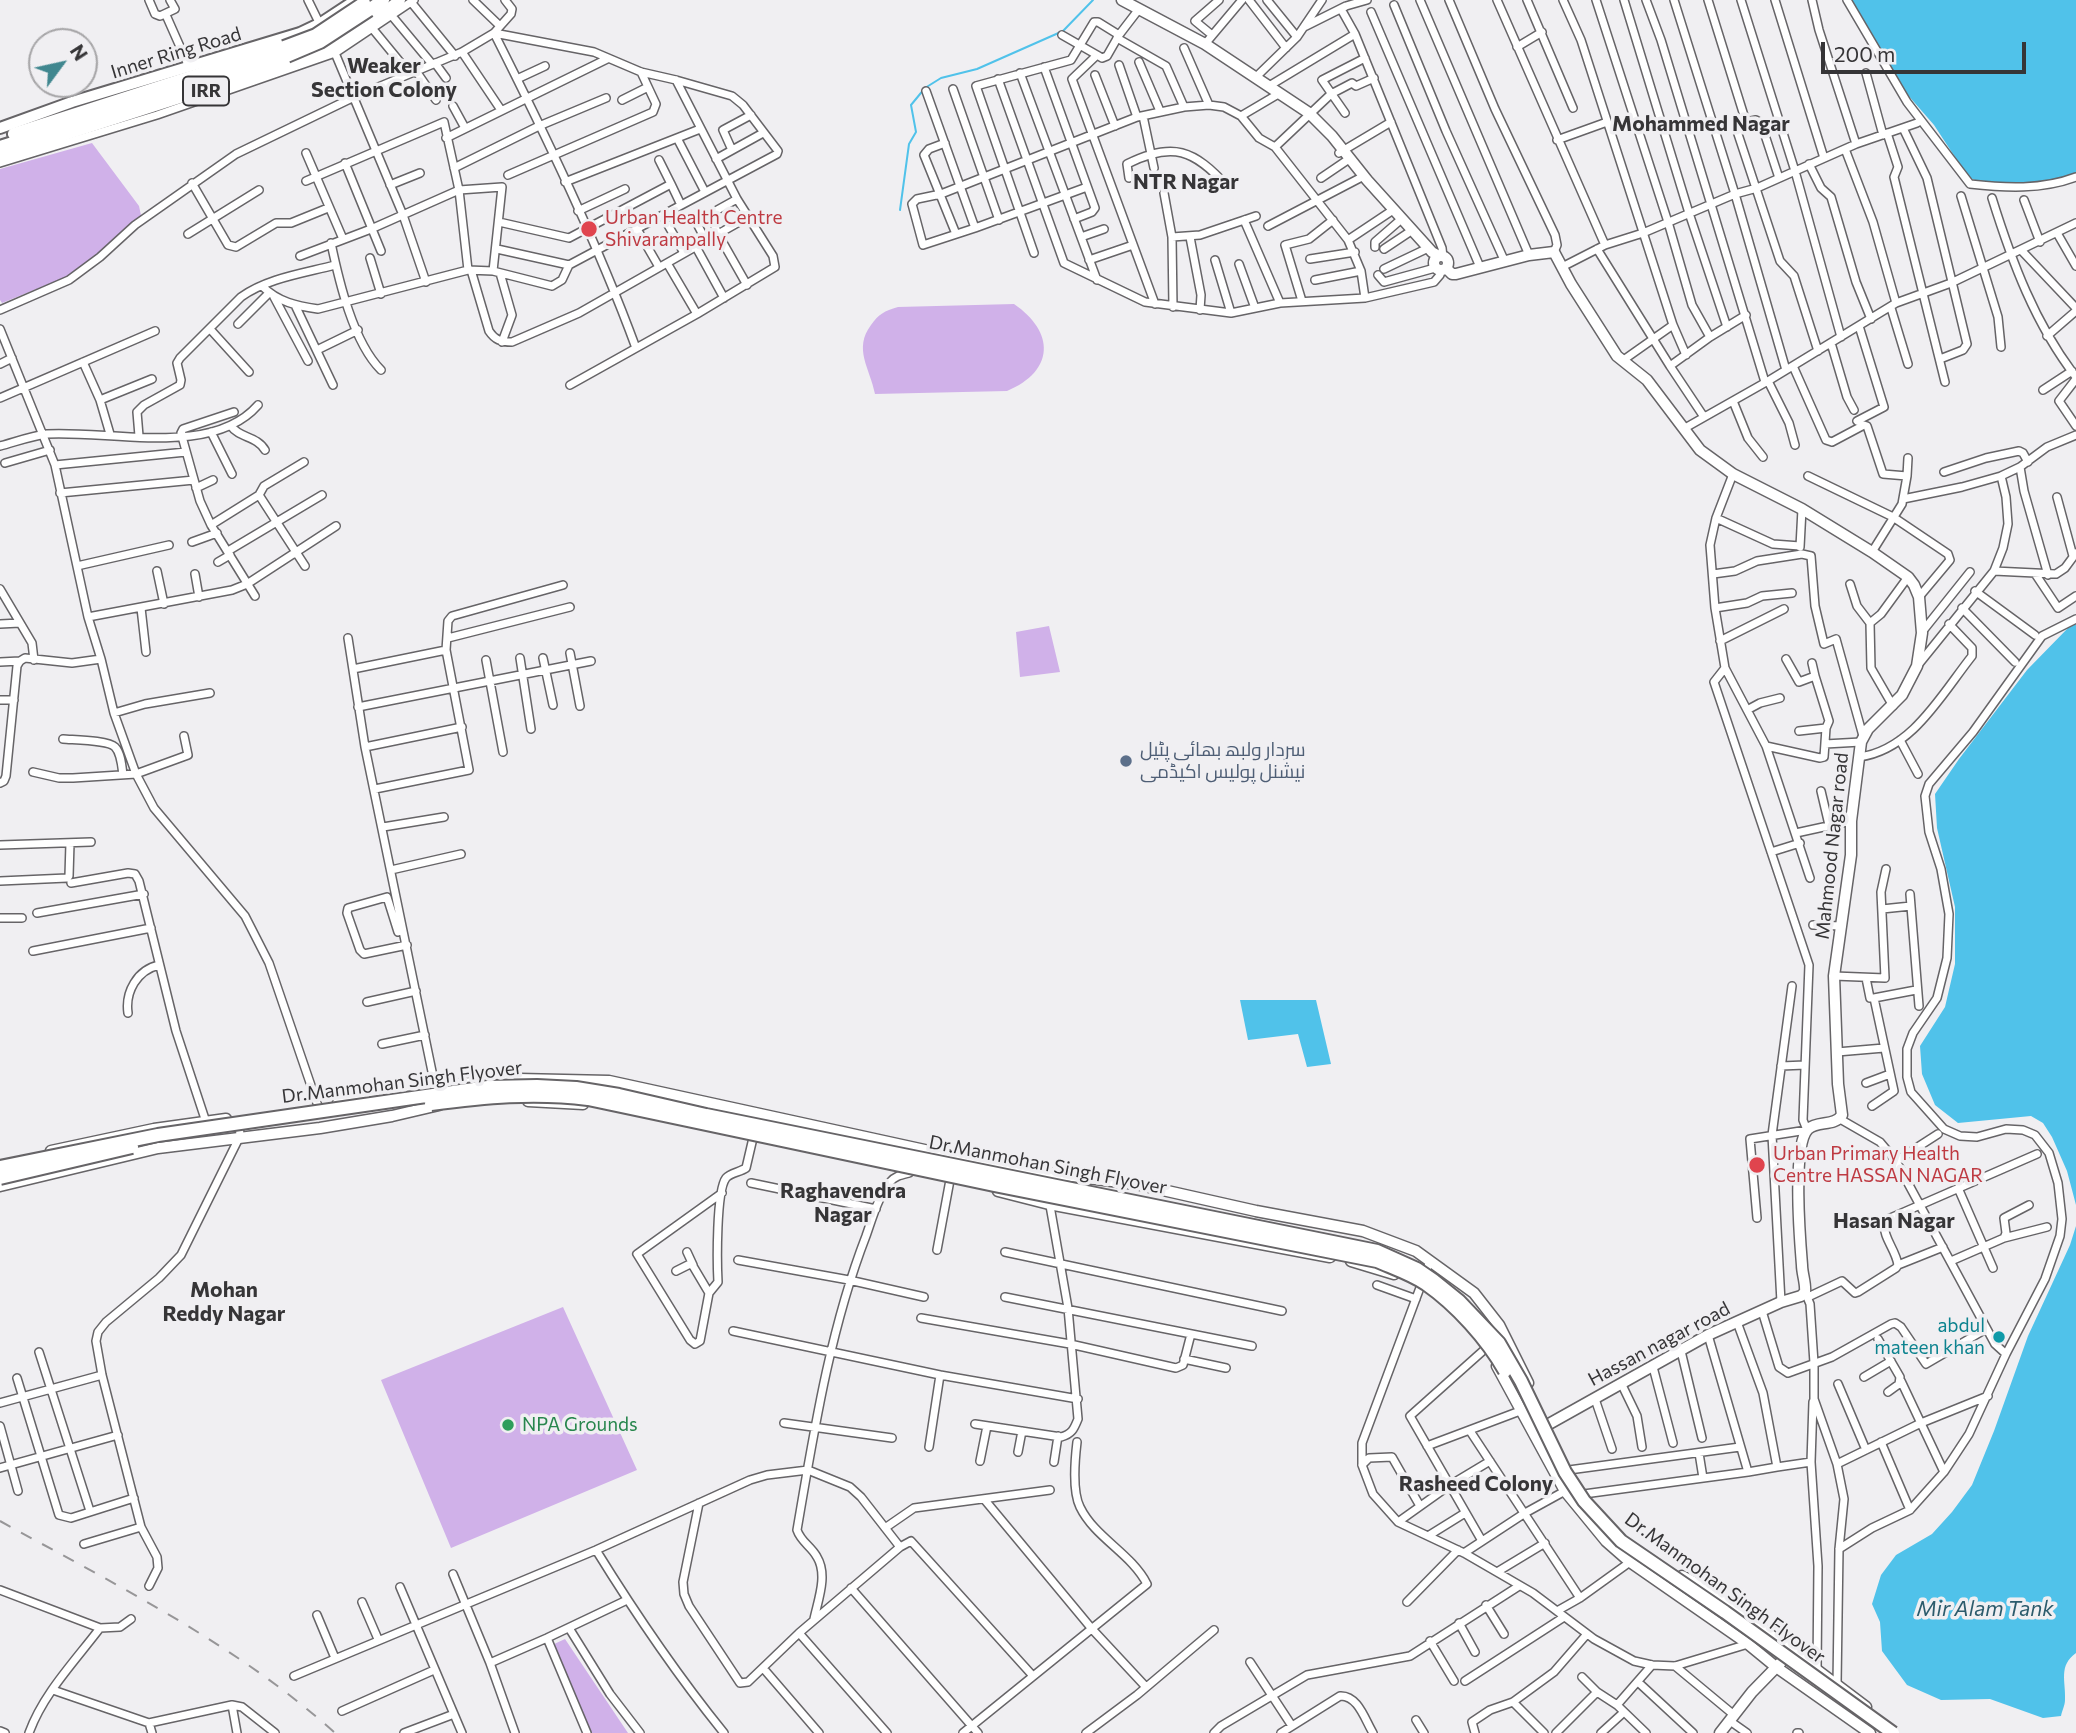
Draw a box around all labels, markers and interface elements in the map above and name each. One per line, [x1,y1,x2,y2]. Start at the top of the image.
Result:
street label: Inner Ring Road [108,22,244,84]
north arrow [28,28,98,98]
scale bar [1824,28,2029,72]
text: N [66,40,93,65]
text: 200 m [1834,41,1895,66]
district label: Weaker Section Colony [311,53,457,103]
road number: IRR [183,76,229,106]
district label: Mohammed Nagar [1612,111,1790,137]
district label: NTR Nagar [1133,169,1239,195]
place label: Urban Health Centre Shivarampally [605,207,783,251]
marker: Urban Health Centre Shivarampally [579,219,599,239]
place label: سردار ولبھ بھائی پٹیل نیشنل پولیس اکیڈمی [1140,739,1306,783]
street label: Mahmood Nagar road [1811,751,1853,941]
marker: سردار ولبھ بھائی پٹیل نیشنل پولیس اکیڈمی [1118,753,1134,769]
street label: Dr.Manmohan Singh Flyover [280,1056,524,1108]
street label: Dr.Manmohan Singh Flyover [927,1131,1169,1199]
place label: Urban Primary Health Centre HASSAN NAGAR [1773,1143,1983,1187]
marker: Urban Primary Health Centre HASSAN NAGAR [1747,1155,1767,1175]
district label: Raghavendra Nagar [780,1178,906,1228]
district label: Hasan Nagar [1833,1208,1955,1234]
district label: Mohan Reddy Nagar [163,1277,285,1327]
street label: Hassan nagar road [1584,1297,1734,1391]
place label: abdul mateen khan [1874,1315,1985,1359]
marker: abdul mateen khan [1991,1329,2007,1345]
place label: NPA Grounds [522,1414,638,1436]
marker: NPA Grounds [500,1417,516,1433]
district label: Rasheed Colony [1399,1471,1553,1497]
street label: Dr.Manmohan Singh Flyover [1620,1508,1830,1668]
water label: Mir Alam Tank [1916,1596,2054,1622]

